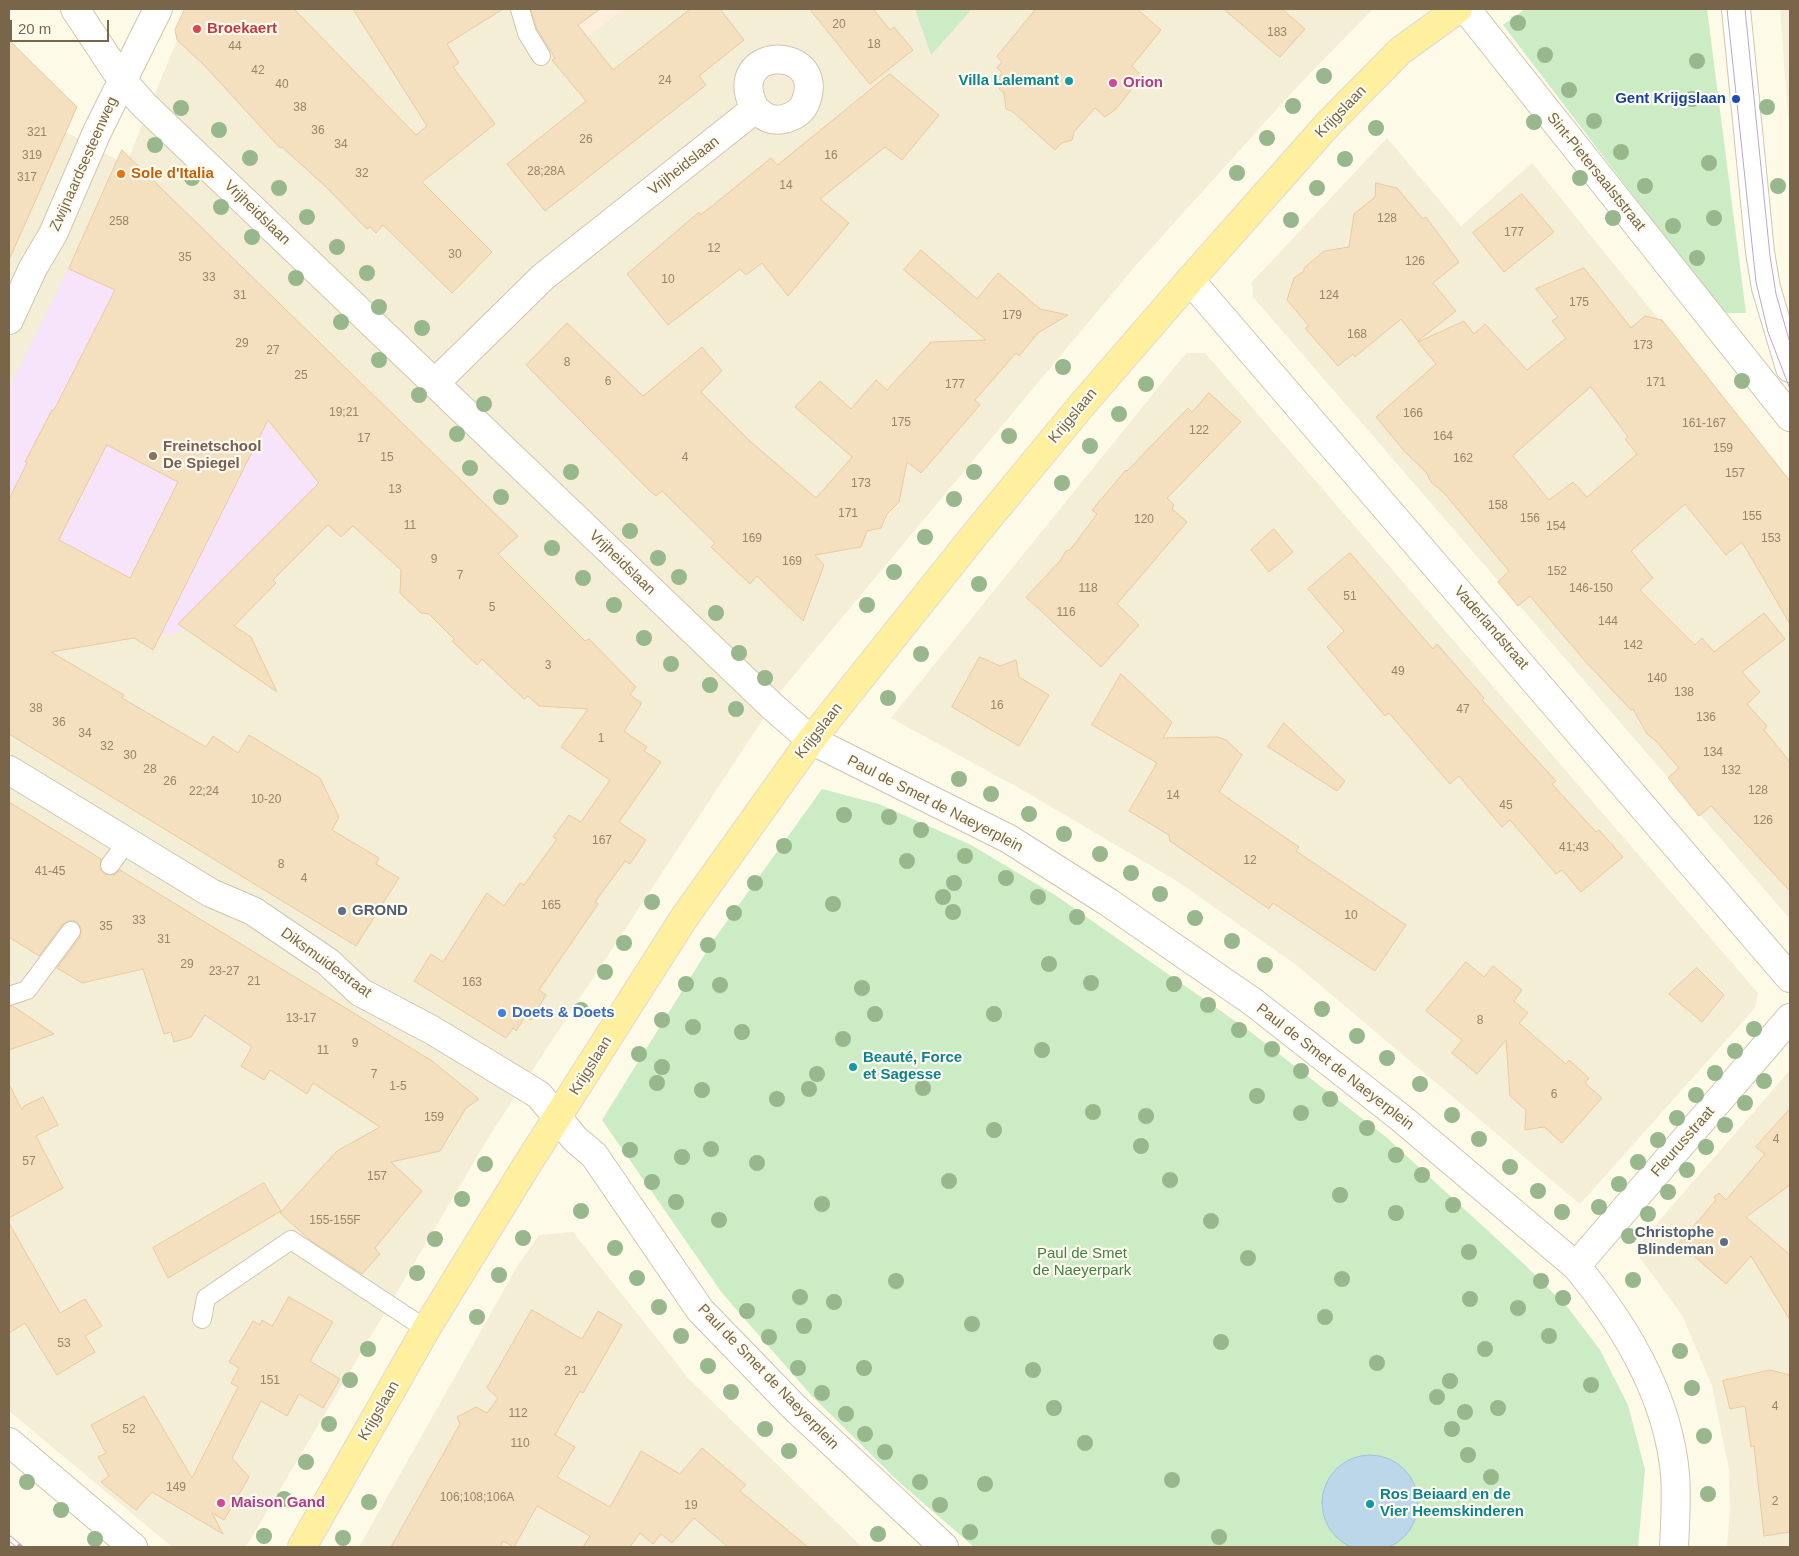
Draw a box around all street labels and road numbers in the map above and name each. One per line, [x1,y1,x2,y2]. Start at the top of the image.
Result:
street label: Krijgslaan [1312,82,1370,142]
street label: Zwijnaardsesteenweg [46,94,122,234]
street label: Sint-Pietersaalststraat [1543,109,1649,235]
street label: Vrijheidslaan [645,133,723,199]
street label: Vrijheidslaan [220,177,294,249]
street label: Krijgslaan [1045,385,1101,447]
street label: Vrijheidslaan [585,527,659,599]
street label: Vaderlandstraat [1450,583,1532,673]
street label: Krijgslaan [792,700,846,762]
street label: Paul de Smet de Naeyerplein [844,752,1026,856]
street label: Diksmuidestraat [277,924,375,1002]
street label: Paul de Smet de Naeyerplein [1253,1000,1417,1134]
street label: Krijgslaan [566,1033,616,1099]
street label: Fleurusstraat [1647,1103,1719,1181]
street label: Paul de Smet de Naeyerplein [694,1301,842,1453]
street label: Krijgslaan [355,1378,403,1444]

